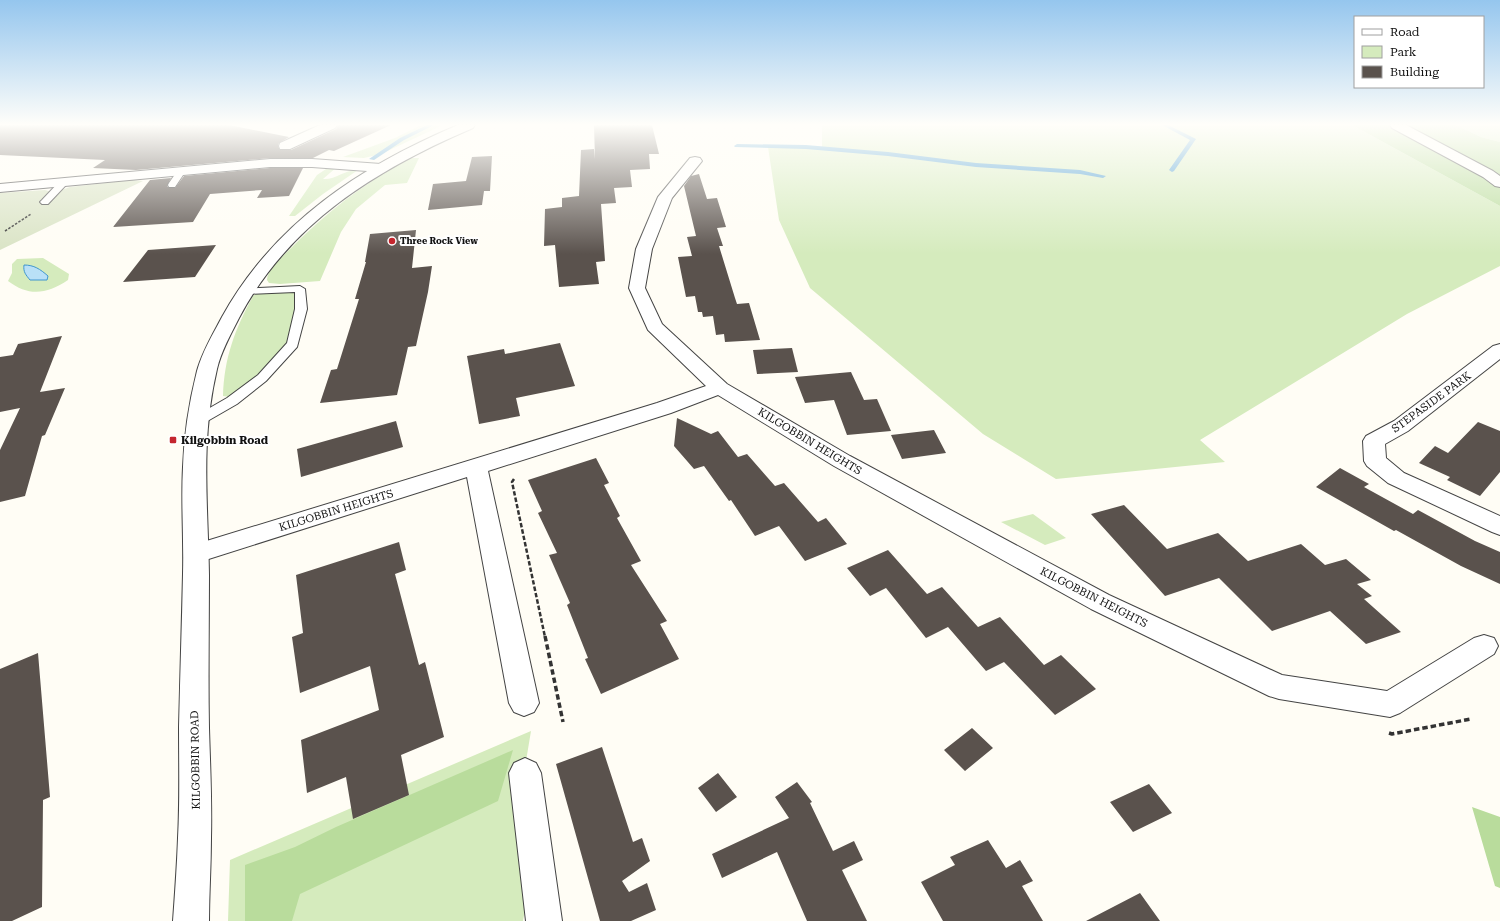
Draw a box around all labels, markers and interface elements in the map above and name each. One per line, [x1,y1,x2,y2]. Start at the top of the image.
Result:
legend [1354,16,1484,88]
text: Road [1390,25,1420,39]
text: Park [1390,45,1417,59]
text: Building [1390,65,1439,79]
marker: Three Rock View [387,236,397,246]
place label: Three Rock View [400,236,478,246]
street label: STEPASIDE PARK [1389,369,1473,436]
street label: KILGOBBIN HEIGHTS [755,405,864,478]
place label: Kilgobbin Road [181,434,269,447]
marker: Kilgobbin Road [168,435,178,445]
street label: KILGOBBIN HEIGHTS [277,487,395,534]
street label: KILGOBBIN HEIGHTS [1038,565,1150,630]
street label: KILGOBBIN ROAD [188,710,203,810]

